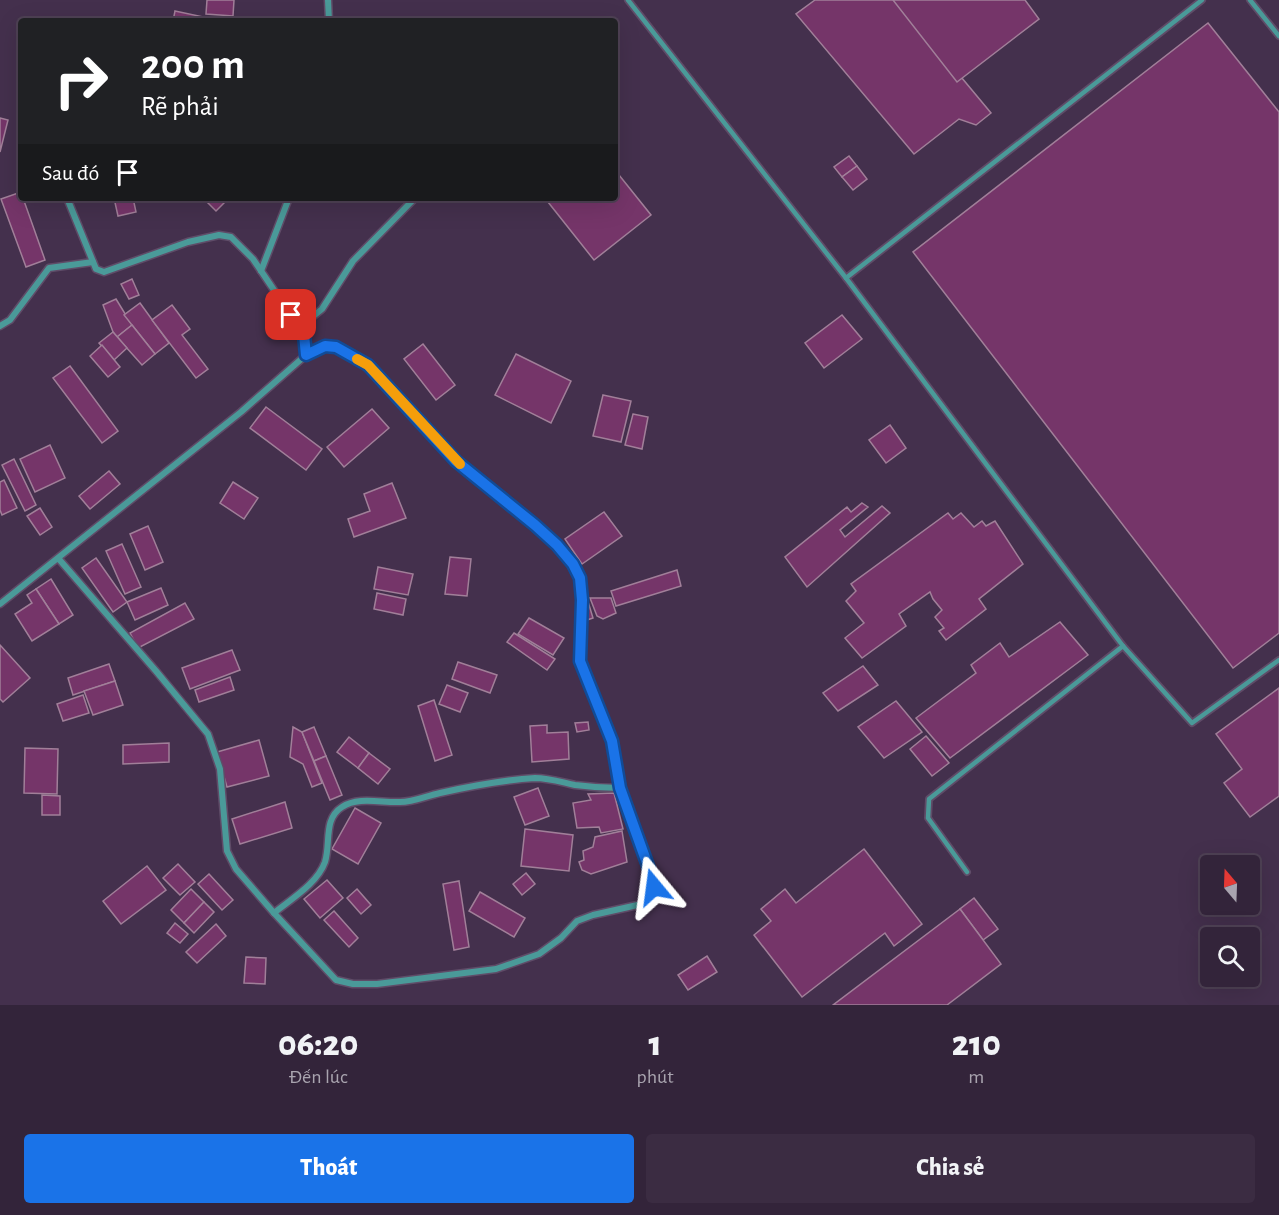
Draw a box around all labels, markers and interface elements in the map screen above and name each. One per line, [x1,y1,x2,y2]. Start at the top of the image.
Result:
icon: right [42,42,120,120]
text: 200 m [141,44,245,86]
text: Rẽ phải [141,93,219,120]
icon: arrive [111,156,144,189]
text: Sau đó [42,162,99,184]
pin [265,289,316,340]
icon: arrive [274,298,307,331]
position arrow [622,855,686,919]
north arrow [1200,855,1260,915]
map controls [1200,855,1260,987]
button: search [1200,927,1260,987]
text: 06:20 [278,1026,358,1062]
text: 1 [648,1026,662,1062]
text: 210 [952,1026,1001,1062]
text: Đến lúc [289,1067,348,1087]
text: phút [637,1067,674,1087]
text: m [968,1067,984,1087]
button: Thoát [24,1134,634,1203]
button: Chia sẻ [646,1134,1255,1203]

